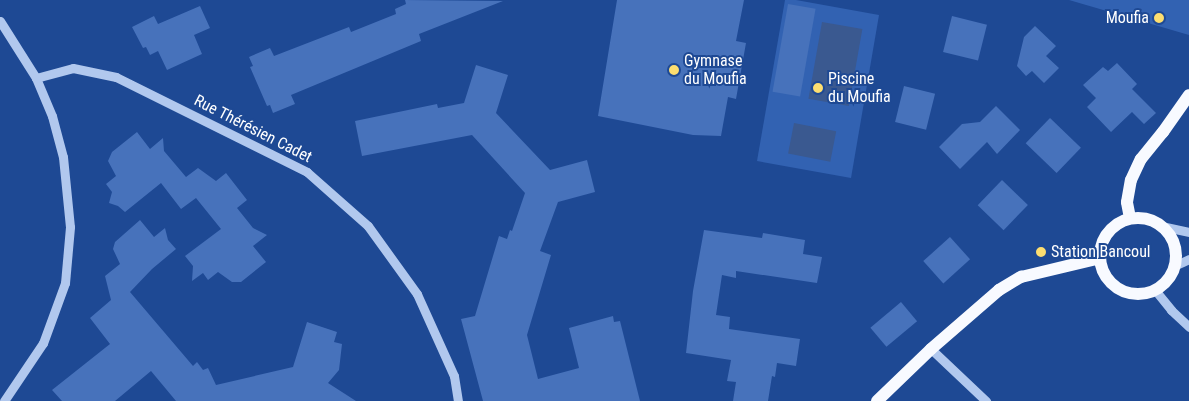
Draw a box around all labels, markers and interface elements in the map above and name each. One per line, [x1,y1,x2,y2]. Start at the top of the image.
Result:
place label: Moufia [1106,8,1149,28]
marker: Moufia [1153,12,1165,24]
place label: Gymnase du Moufia [684,51,747,89]
marker: Gymnase du Moufia [668,64,680,76]
place label: Piscine du Moufia [828,69,891,107]
marker: Piscine du Moufia [812,82,824,94]
street label: Rue Thérésien Cadet [191,91,315,167]
place label: Station Bancoul [1051,242,1151,262]
marker: Station Bancoul [1035,246,1047,258]

